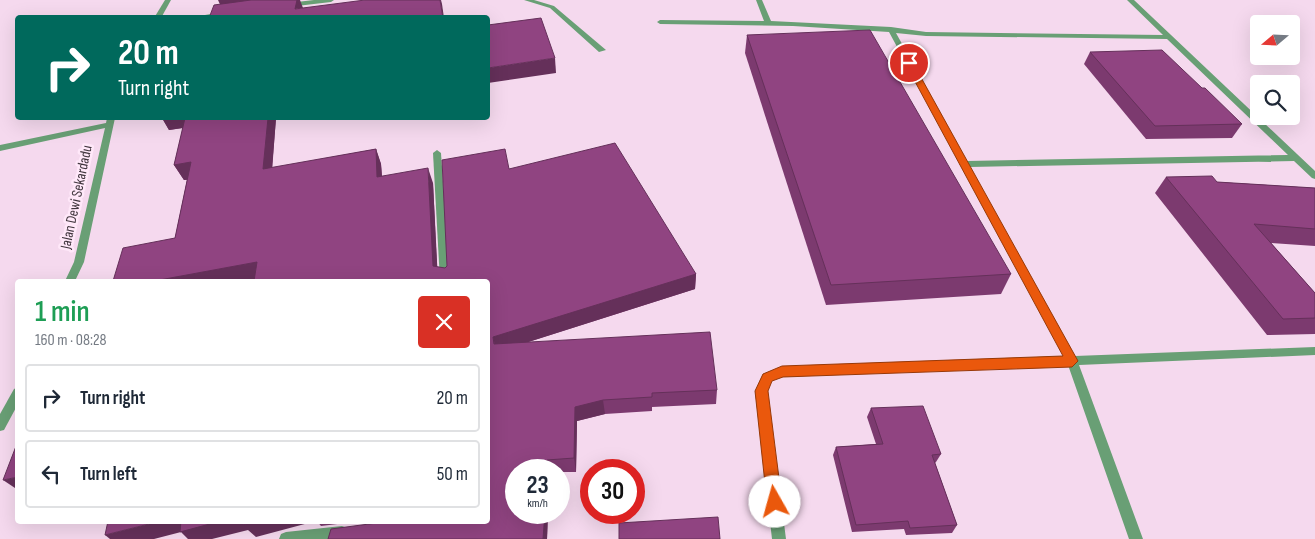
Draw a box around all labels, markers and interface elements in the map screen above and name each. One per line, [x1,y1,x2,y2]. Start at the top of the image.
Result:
north arrow [1250,15,1300,65]
map controls [1250,15,1300,125]
text: 20 m [118,32,179,75]
icon: right [35,35,100,100]
pin [888,42,930,84]
icon: arrive [895,49,923,77]
text: Turn right [118,75,189,102]
button: search [1250,75,1300,125]
street label: Jalan Dewi Sekardadu [56,143,97,252]
text: 1 min [35,294,90,330]
button: close [418,296,470,348]
text: 160 m · 08:28 [35,331,107,350]
icon: right [37,384,65,412]
text: Turn right [80,387,145,410]
text: 20 m [436,387,468,410]
speed limit sign: 30 [580,459,645,524]
icon: left [37,460,65,488]
text: Turn left [80,463,137,486]
text: 50 m [437,463,468,486]
text: 23 [526,470,549,501]
position arrow [748,475,800,527]
text: km/h [527,496,548,511]

